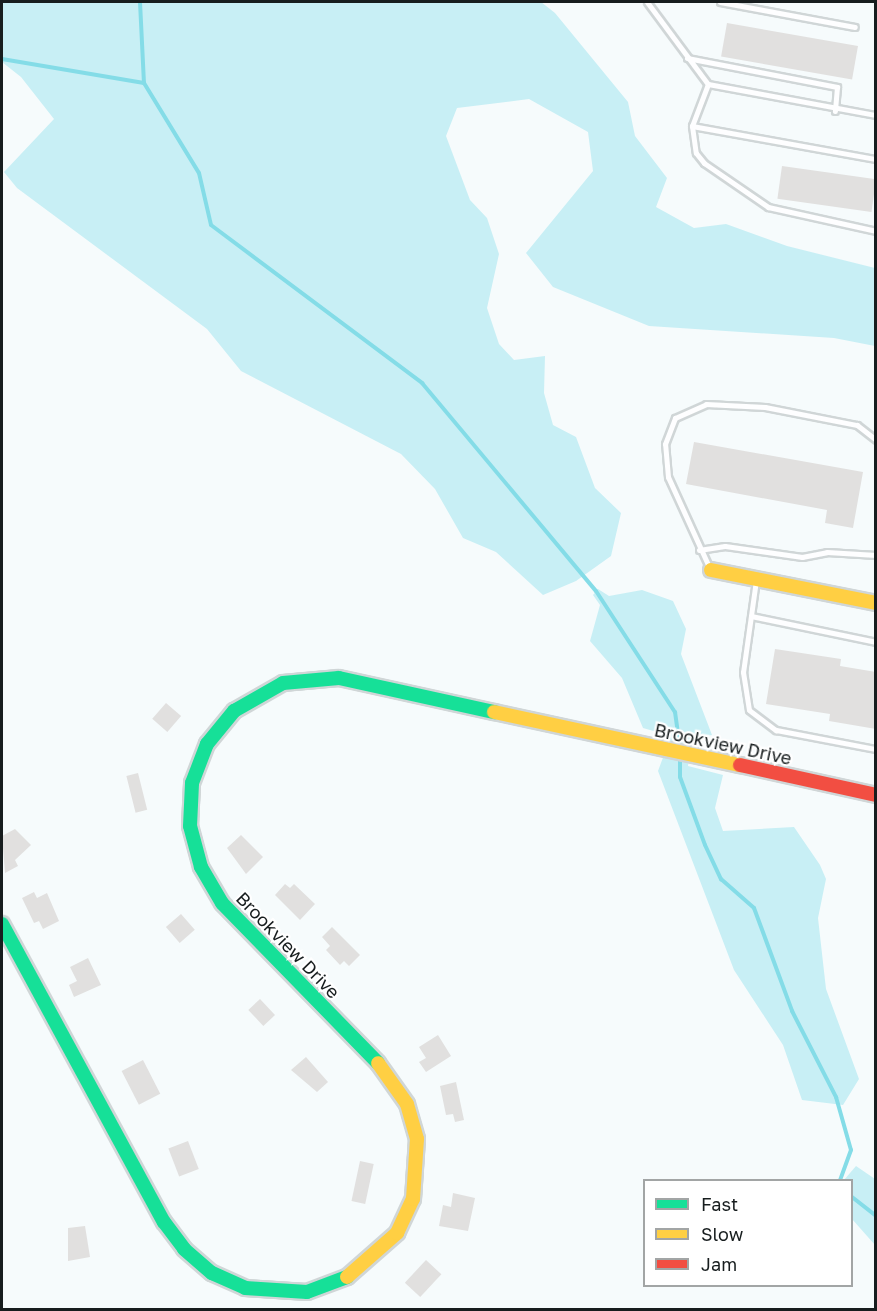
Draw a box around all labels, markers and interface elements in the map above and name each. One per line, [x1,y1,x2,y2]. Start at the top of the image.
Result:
street label: Brookview Drive [652,719,794,769]
street label: Brookview Drive [232,887,344,1003]
legend [643,1179,853,1287]
text: Fast [701,1193,738,1215]
text: Slow [701,1223,743,1245]
text: Jam [701,1253,737,1275]

